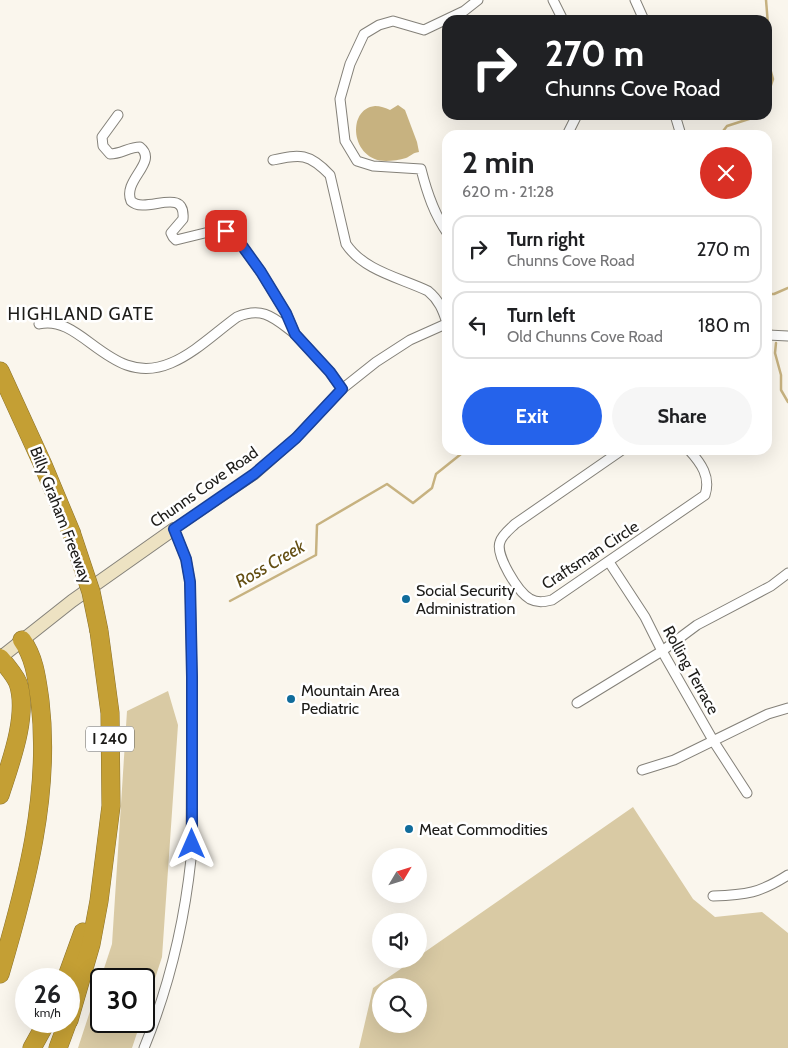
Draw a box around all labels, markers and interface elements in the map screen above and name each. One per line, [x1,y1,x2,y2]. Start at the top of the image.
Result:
text: 270 m [545,32,644,75]
icon: right [462,35,527,100]
text: Chunns Cove Road [545,75,720,102]
text: 2 min [462,144,534,181]
button: close [700,147,752,199]
text: 620 m · 21:28 [462,182,554,201]
pin [205,210,247,252]
icon: arrive [212,217,240,245]
text: Turn right [507,228,585,251]
icon: right [464,235,492,263]
text: 270 m [696,238,750,261]
text: Chunns Cove Road [507,251,635,270]
district label: HIGHLAND GATE [8,303,154,325]
text: Turn left [507,304,575,327]
icon: left [464,311,492,339]
text: 180 m [698,314,750,337]
text: Old Chunns Cove Road [507,327,663,346]
button: Exit [462,387,602,445]
button: Share [612,387,752,445]
street label: Chunns Cove Road [146,443,262,531]
street label: Billy Graham Freeway [26,444,96,586]
street label: Craftsman Circle [538,517,642,593]
water label: Ross Creek [231,535,310,593]
place label: Social Security Administration [416,581,515,618]
marker: Social Security Administration [400,593,412,605]
street label: Rolling Terrace [659,622,723,718]
place label: Mountain Area Pediatric [301,681,400,718]
marker: Mountain Area Pediatric [285,693,297,705]
road number: I 240 [86,726,134,752]
position arrow [165,817,217,869]
place label: Meat Commodities [419,820,548,839]
marker: Meat Commodities [403,823,415,835]
north arrow [372,848,428,902]
map controls [372,848,427,1033]
button: sound [372,913,427,968]
speed limit sign: 30 [90,968,155,1033]
button: search [372,978,427,1033]
text: 26 [34,979,61,1009]
text: km/h [34,1005,61,1020]

